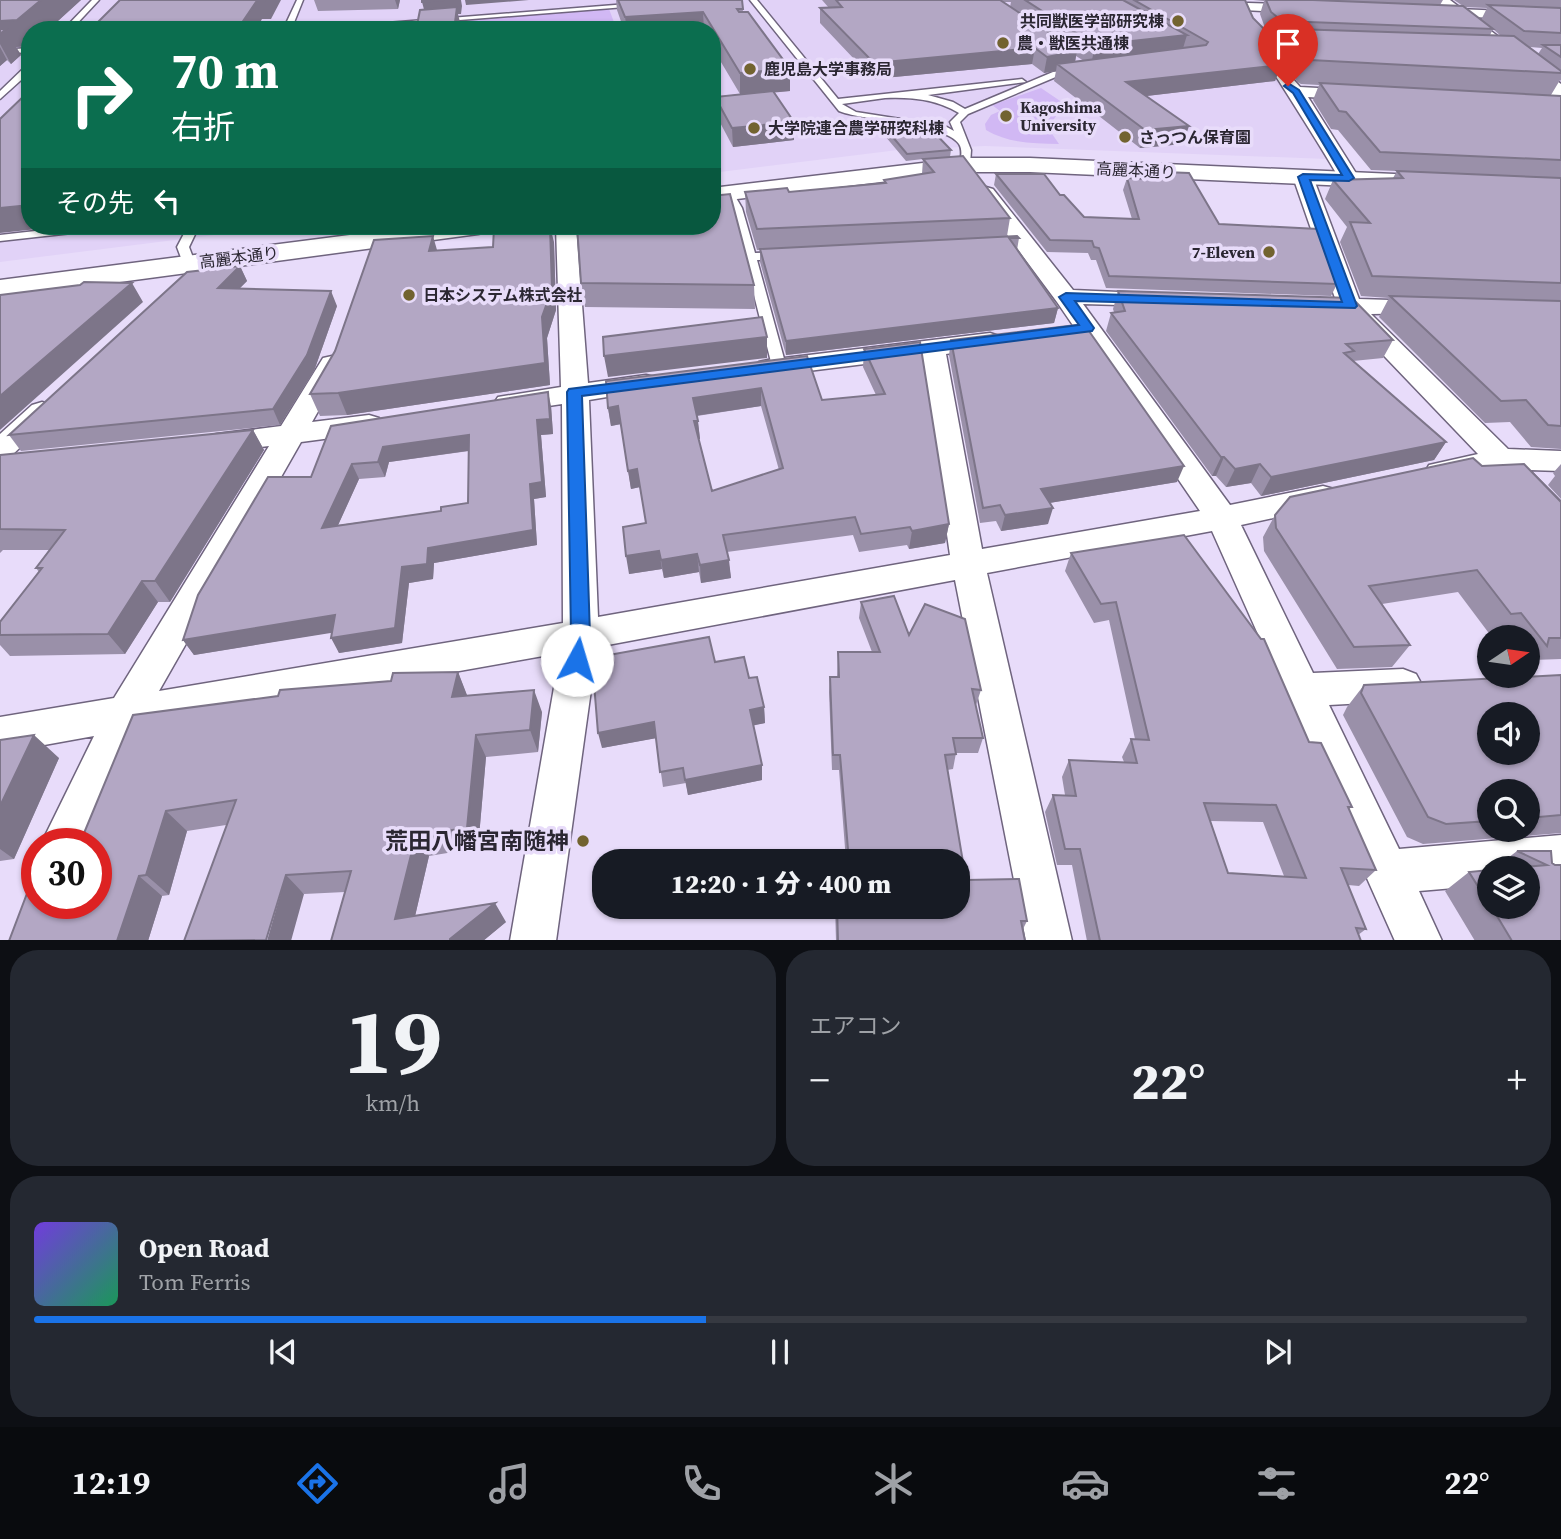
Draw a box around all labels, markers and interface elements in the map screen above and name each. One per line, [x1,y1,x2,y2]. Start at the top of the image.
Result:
place label: 共同獣医学部研究棟 [1020,10,1164,32]
marker: 共同獣医学部研究棟 [1170,13,1186,29]
pin [1258,14,1318,86]
icon: arrive [1269,25,1307,63]
place label: 農・獣医共通棟 [1017,32,1129,54]
marker: 農・獣医共通棟 [995,35,1011,51]
text: 70 m [171,37,279,104]
icon: right [56,49,147,140]
place label: 鹿児島大学事務局 [764,58,892,80]
marker: 鹿児島大学事務局 [742,61,758,77]
place label: Kagoshima University [1020,96,1102,136]
text: 右折 [171,105,235,149]
marker: Kagoshima University [998,108,1014,124]
place label: 大学院連合農学研究科棟 [768,117,944,139]
marker: 大学院連合農学研究科棟 [746,120,762,136]
place label: さっつん保育園 [1139,126,1251,148]
marker: さっつん保育園 [1117,129,1133,145]
street label: 高麗本通り [1095,157,1177,183]
icon: left [148,182,186,220]
text: その先 [56,185,134,221]
street label: 高麗本通り [198,241,280,273]
place label: 7-Eleven [1192,241,1255,263]
marker: 7-Eleven [1261,244,1277,260]
place label: 日本システム株式会社 [423,284,583,306]
marker: 日本システム株式会社 [401,287,417,303]
position arrow [540,623,614,697]
north arrow [1477,625,1540,688]
map controls [1477,625,1540,919]
button: sound [1477,702,1540,765]
button: search [1477,779,1540,842]
place label: 荒田八幡宮南随神 [385,825,569,857]
speed limit sign: 30 [21,828,112,919]
marker: 荒田八幡宮南随神 [575,833,591,849]
button: layers [1477,856,1540,919]
text: 12:20 · 1 分 · 400 m [671,866,891,902]
text: 19 [343,979,442,1103]
text: エアコン [810,1010,902,1042]
text: 22° [1131,1045,1205,1116]
text: − [810,1054,830,1106]
text: + [1507,1054,1527,1106]
text: km/h [365,1087,420,1119]
text: Open Road [139,1230,270,1266]
text: Tom Ferris [139,1266,250,1298]
icon: previous [264,1333,302,1371]
icon: pause [761,1333,799,1371]
icon: next [1259,1333,1297,1371]
icon: directions [293,1459,342,1508]
icon: music [485,1459,534,1508]
icon: phone [677,1459,726,1508]
icon: climate [869,1459,918,1508]
icon: car [1061,1459,1110,1508]
icon: filters [1252,1459,1301,1508]
text: 12:19 [71,1461,150,1505]
text: 22° [1444,1461,1490,1505]

